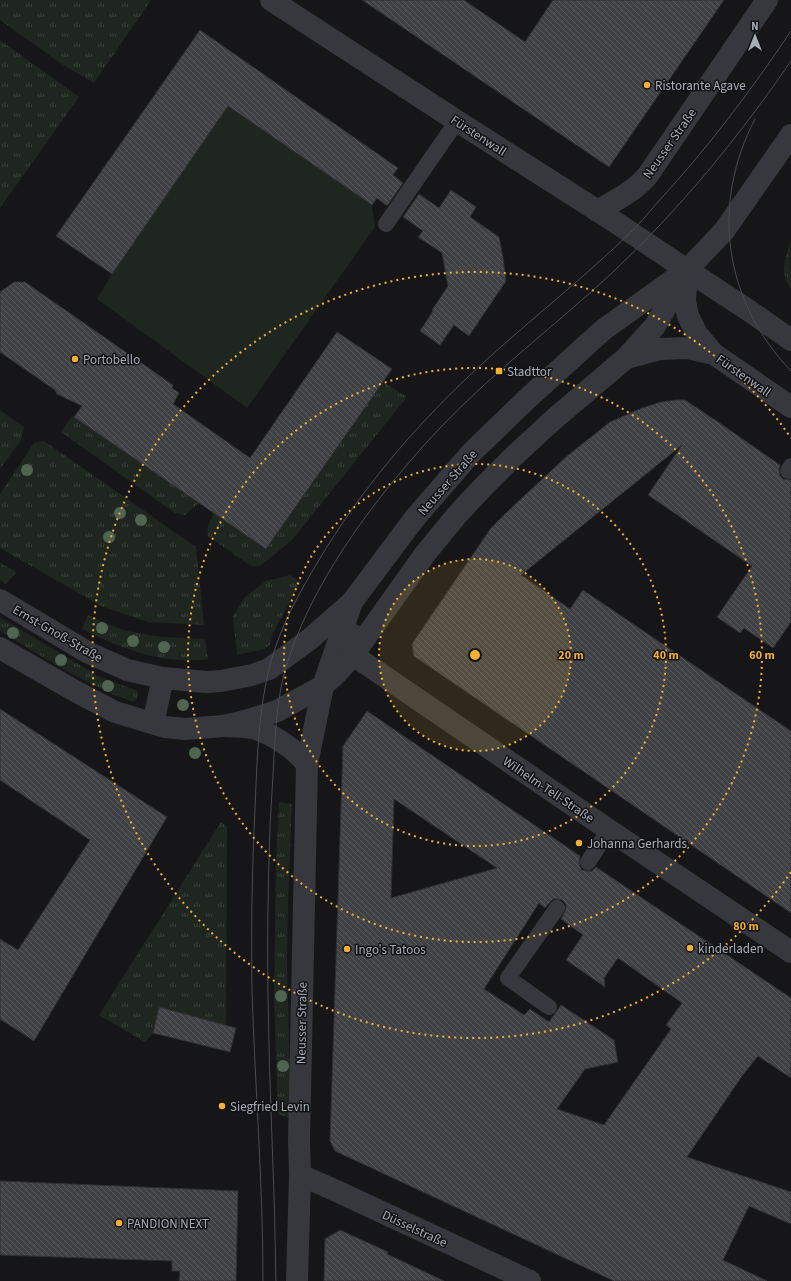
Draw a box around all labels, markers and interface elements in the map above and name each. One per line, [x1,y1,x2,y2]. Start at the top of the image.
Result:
north arrow [735,16,775,56]
text: N [751,19,759,34]
place label: Ristorante Agave [655,77,746,95]
marker: Ristorante Agave [642,80,652,90]
street label: Neusser Straße [639,105,701,182]
street label: Fürstenwall [447,111,510,161]
street label: Fürstenwall [712,350,774,401]
place label: Portobello [83,351,140,369]
marker: Portobello [70,354,80,364]
place label: Stadttor [507,363,552,381]
marker: Stadttor [494,366,504,376]
street label: Neusser Straße [414,446,481,520]
street label: Ernst-Gnoß-Straße [9,601,106,667]
text: 20 m [558,647,584,664]
text: 40 m [653,647,679,664]
text: 60 m [749,647,775,664]
centre of rings [468,648,482,662]
street label: Wilhelm-Tell-Straße [499,753,598,827]
place label: Johanna Gerhards [587,835,687,853]
marker: Johanna Gerhards [574,838,584,848]
text: 80 m [733,918,759,935]
place label: kinderladen [698,940,764,958]
place label: Ingo's Tatoos [355,941,426,959]
marker: kinderladen [685,943,695,953]
marker: Ingo's Tatoos [342,944,352,954]
street label: Neusser Straße [292,982,312,1064]
place label: Siegfried Levin [230,1098,310,1116]
marker: Siegfried Levin [217,1101,227,1111]
street label: Düsselstraße [379,1206,450,1252]
place label: PANDION NEXT [127,1215,209,1233]
marker: PANDION NEXT [114,1218,124,1228]

